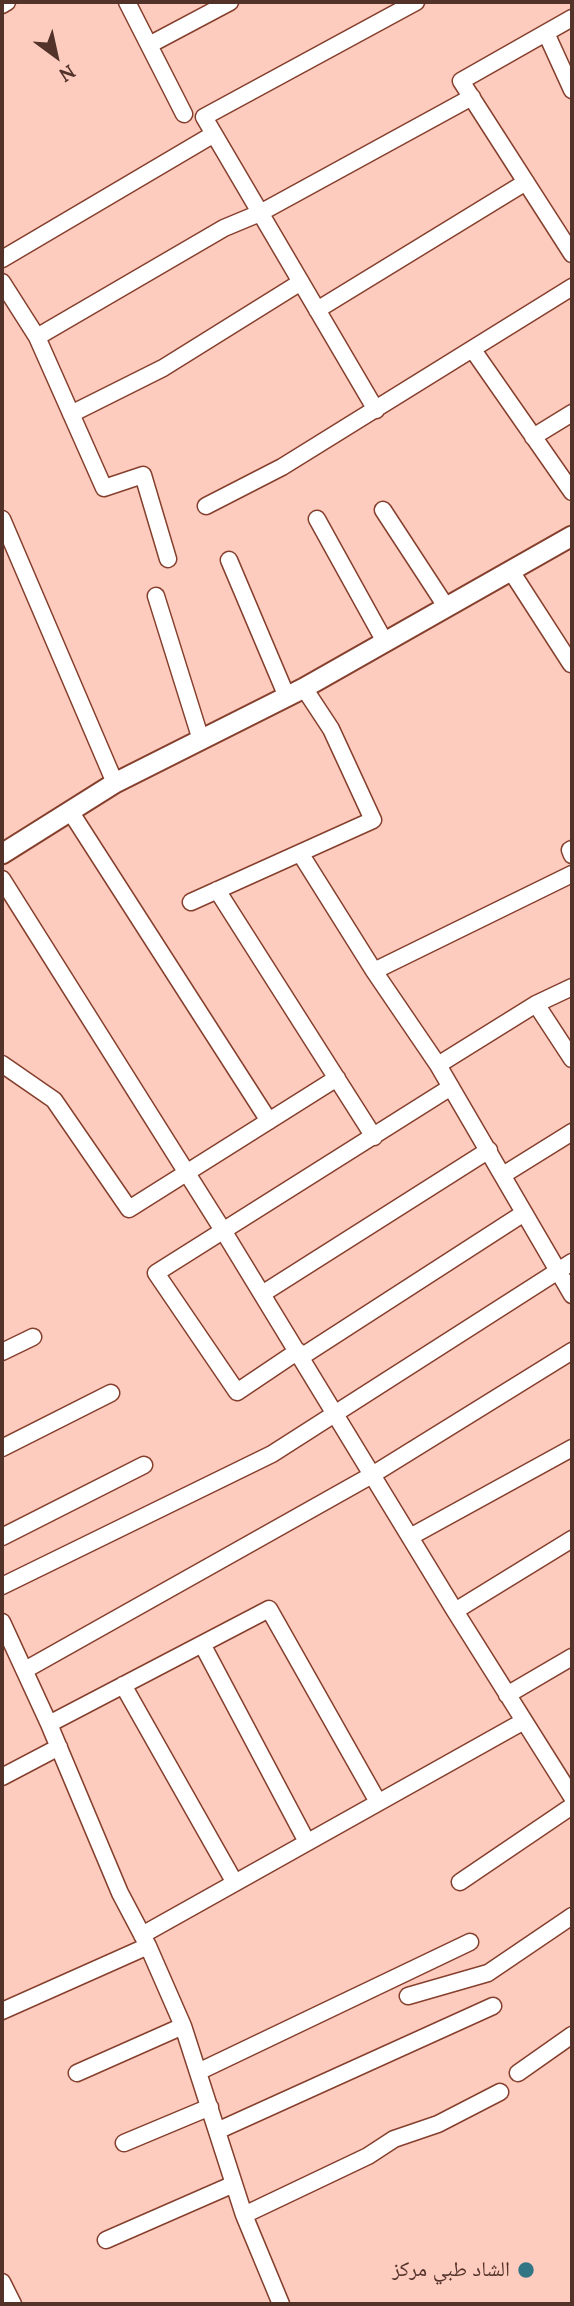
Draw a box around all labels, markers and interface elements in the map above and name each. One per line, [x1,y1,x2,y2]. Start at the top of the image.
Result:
north arrow [21,21,91,91]
text: N [55,60,80,88]
place label: الشاد طبي مرکز [392,2257,510,2283]
marker: الشاد طبي مرکز [516,2260,536,2280]

